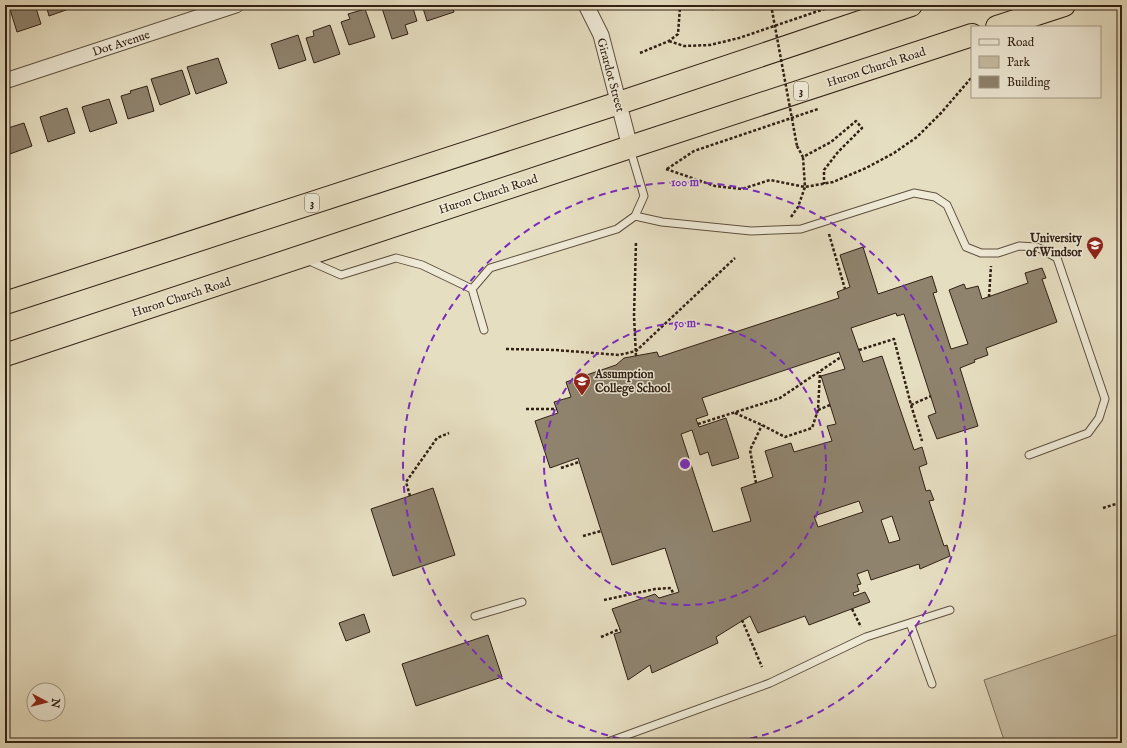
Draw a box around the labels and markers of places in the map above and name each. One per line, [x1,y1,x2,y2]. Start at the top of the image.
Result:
place label: University of Windsor [1026,231,1083,260]
school or university icon: University of Windsor [1085,235,1105,260]
place label: Assumption College School [594,367,671,397]
school or university icon: Assumption College School [572,371,592,396]
centre of rings [678,457,692,471]

